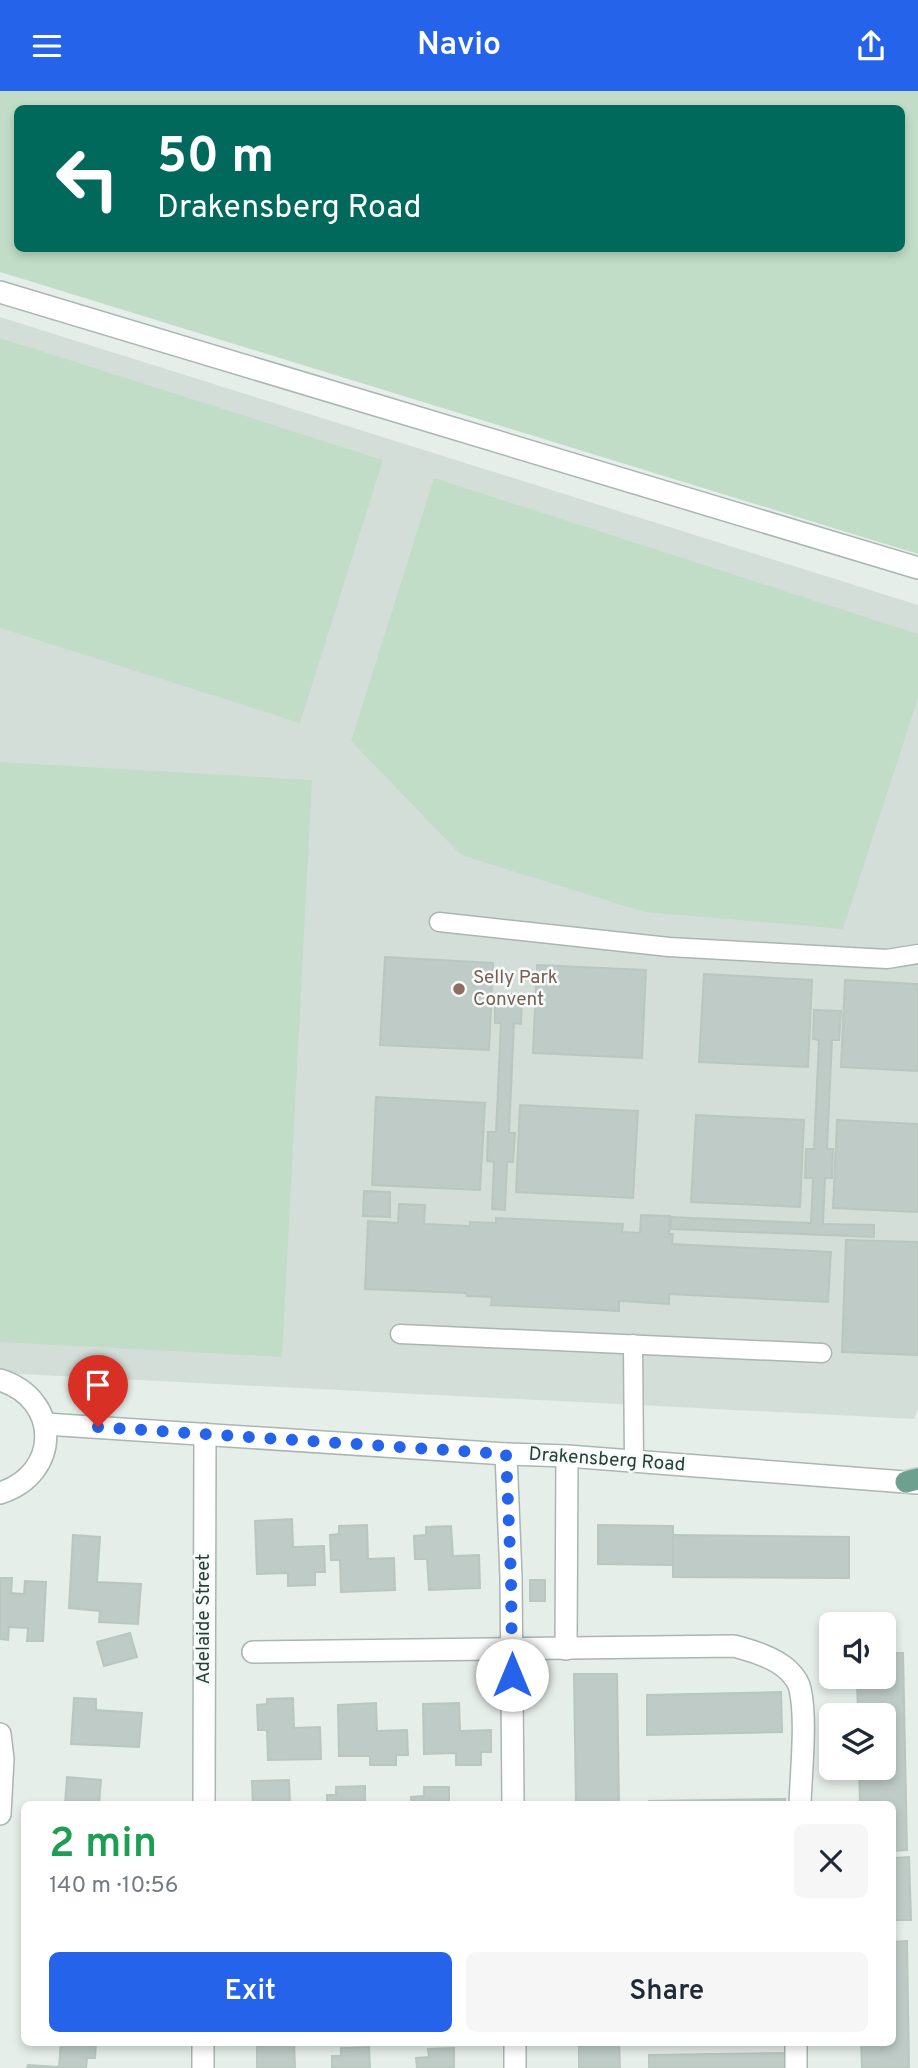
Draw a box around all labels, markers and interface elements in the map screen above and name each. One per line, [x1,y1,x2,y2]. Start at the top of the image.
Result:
text: Navio [417,26,501,66]
icon: menu [28,27,66,65]
icon: share [852,27,890,65]
text: 50 m [157,128,274,190]
icon: left [42,133,133,224]
text: Drakensberg Road [157,189,421,229]
place label: Selly Park Convent [473,966,558,1012]
marker: Selly Park Convent [451,981,467,997]
pin [68,1355,128,1427]
icon: arrive [79,1366,117,1404]
street label: Drakensberg Road [528,1443,686,1477]
street label: Adelaide Street [192,1553,216,1685]
map controls [819,1612,896,1780]
button: sound [819,1612,896,1689]
position arrow [475,1638,549,1712]
button: layers [819,1703,896,1780]
text: 2 min [49,1819,157,1872]
button: close [794,1824,868,1898]
text: 140 m · 10:56 [49,1872,178,1901]
button: Exit [49,1952,452,2032]
button: Share [466,1952,868,2032]

